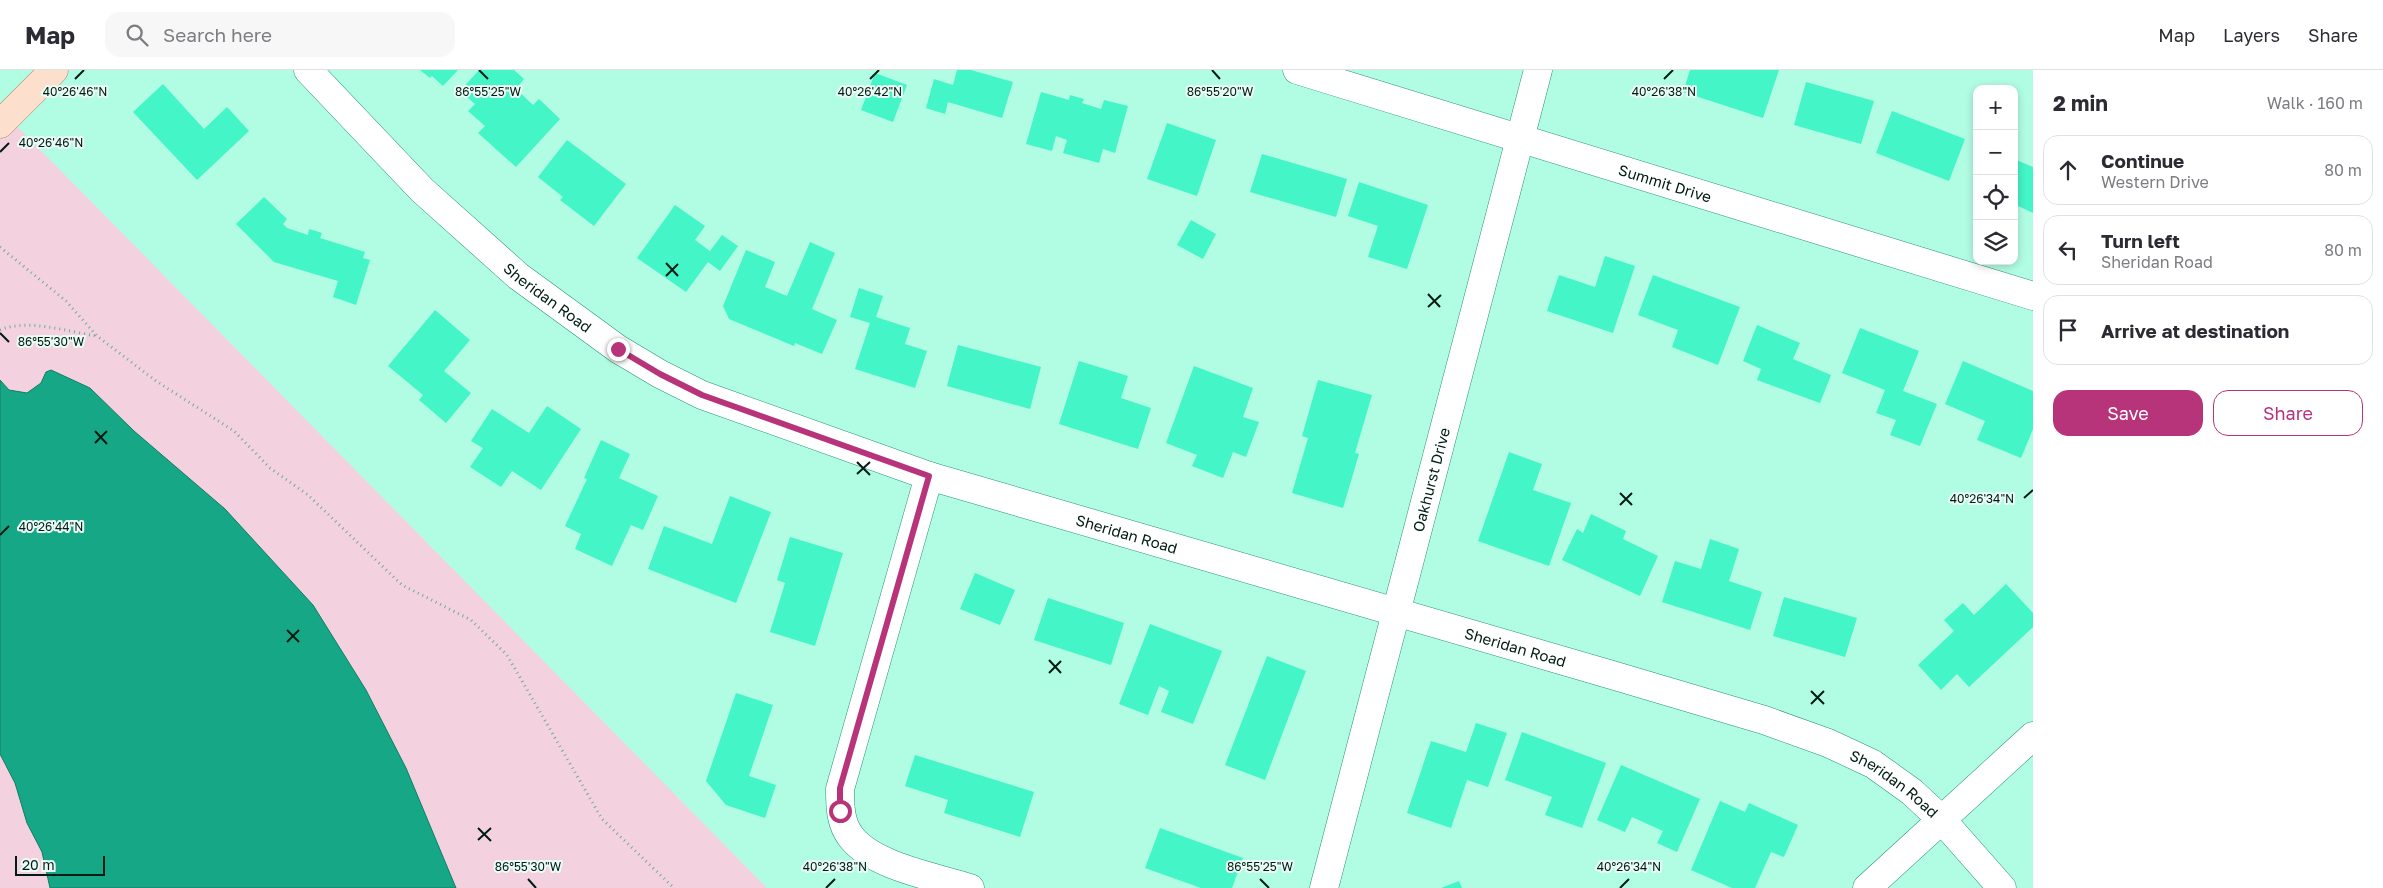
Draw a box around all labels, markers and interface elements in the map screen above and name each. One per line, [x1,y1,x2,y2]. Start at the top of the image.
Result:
search box [105,12,455,57]
text: Map [25,20,75,49]
icon: search [123,21,151,49]
text: Search here [163,23,272,46]
text: Map [2158,24,2195,46]
text: Layers [2223,24,2280,46]
text: Share [2308,24,2358,46]
text: 40°26'46"N [43,84,107,99]
text: 86°55'25"W [455,84,522,99]
text: 40°26'42"N [838,84,902,99]
text: 86°55'20"W [1187,84,1254,99]
text: 40°26'38"N [1632,84,1696,99]
map controls [1973,85,2018,265]
button: + [1973,85,2018,130]
text: 2 min [2053,90,2108,116]
text: Walk · 160 m [2267,93,2363,113]
button: − [1973,130,2018,175]
text: 40°26'46"N [19,135,83,150]
text: Continue [2101,149,2184,172]
icon: ahead [2054,156,2082,184]
street label: Summit Drive [1616,160,1714,206]
text: 80 m [2324,160,2362,180]
text: Western Drive [2101,172,2209,192]
button: locate [1973,175,2018,220]
button: layers [1973,220,2018,265]
text: Turn left [2101,229,2180,252]
icon: left [2054,236,2082,264]
text: 80 m [2324,240,2362,260]
text: Sheridan Road [2101,252,2213,272]
street label: Sheridan Road [500,259,595,336]
icon: arrive [2054,316,2082,344]
text: Arrive at destination [2101,319,2289,342]
text: 86°55'30"W [18,334,85,349]
route end [607,338,630,361]
button: Save [2053,390,2203,436]
button: Share [2213,390,2363,436]
street label: Oakhurst Drive [1409,425,1453,534]
text: 40°26'34"N [1950,491,2014,506]
street label: Sheridan Road [1074,510,1180,557]
text: 40°26'44"N [19,519,83,534]
street label: Sheridan Road [1463,624,1568,670]
street label: Sheridan Road [1847,746,1942,821]
route start [829,800,852,823]
scale bar [15,853,105,876]
text: 20 m [22,856,55,873]
text: 86°55'30"W [495,859,562,874]
text: 40°26'38"N [803,859,867,874]
text: 86°55'25"W [1227,859,1294,874]
text: 40°26'34"N [1597,859,1661,874]

